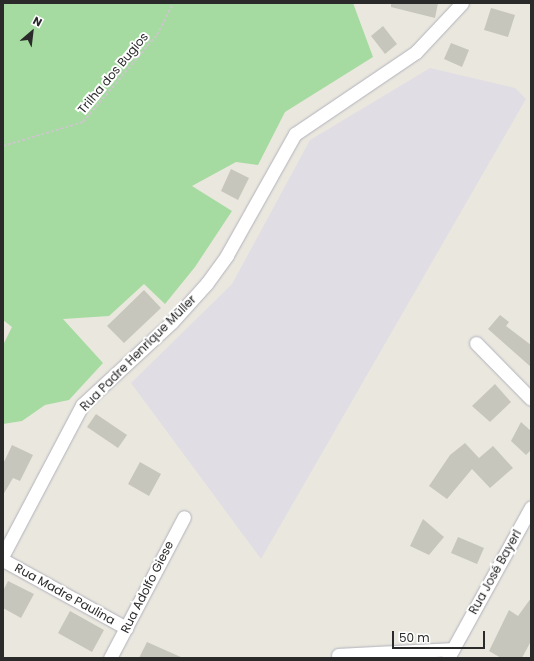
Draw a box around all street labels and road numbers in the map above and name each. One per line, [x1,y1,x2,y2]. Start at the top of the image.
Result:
street label: Trilha dos Bugios [75,30,151,116]
street label: Rua Padre Henrique Müller [77,292,199,414]
street label: Rua José Bayerl [466,527,524,617]
street label: Rua Adolfo Giese [118,539,176,635]
street label: Rua Madre Paulina [12,560,118,628]

